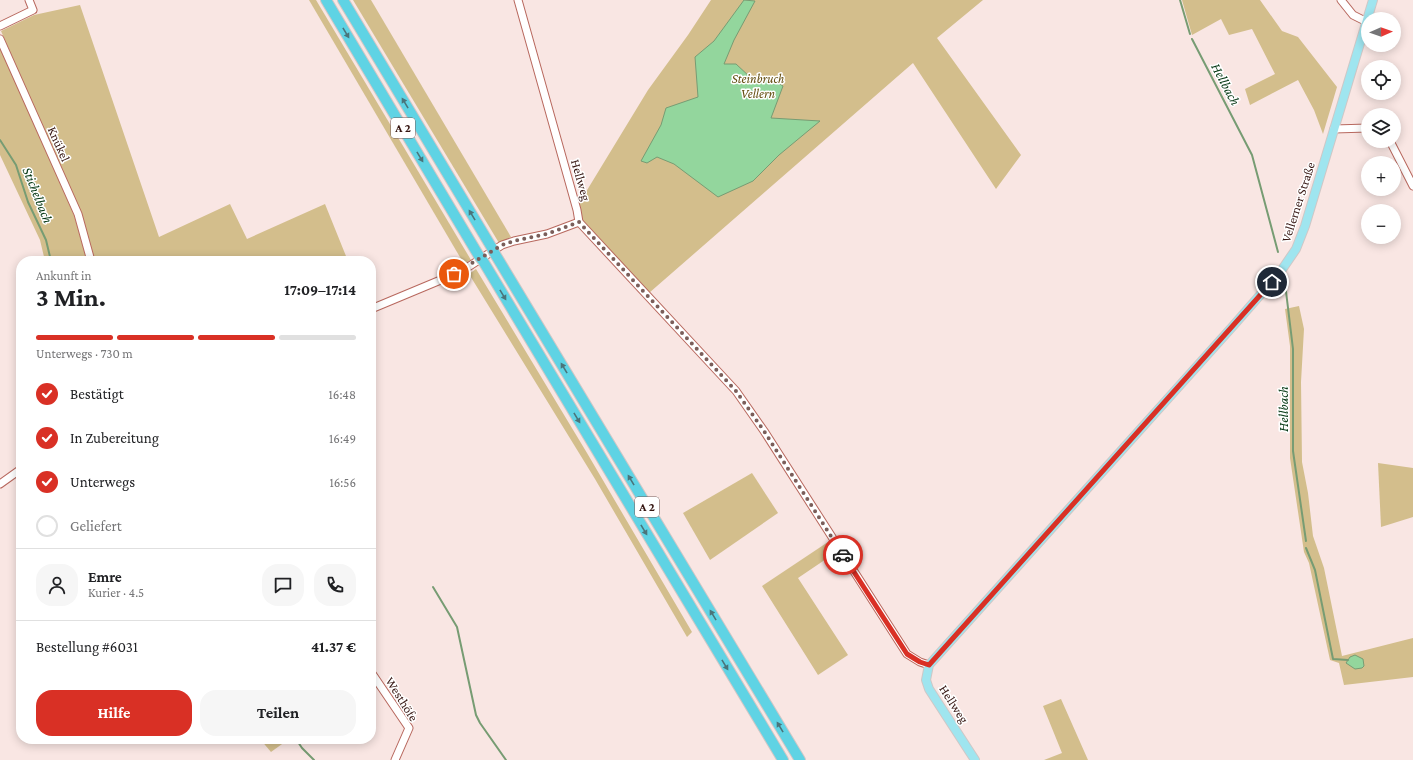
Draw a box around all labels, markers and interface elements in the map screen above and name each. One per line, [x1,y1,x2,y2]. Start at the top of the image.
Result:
north arrow [1361,12,1401,52]
map controls [1361,12,1401,244]
one-way arrow [342,28,350,38]
water label: Hellbach [1208,60,1244,108]
button: locate [1361,60,1401,100]
park label: Steinbruch Vellern [732,71,784,101]
one-way arrow [401,97,408,109]
button: layers [1361,108,1401,148]
road number: A 2 [391,118,415,138]
street label: Knükel [45,124,74,164]
one-way arrow [416,152,424,162]
button: + [1361,156,1401,196]
street label: Hellweg [568,157,594,203]
street label: Vellerner Straße [1278,160,1318,244]
water label: Stichelbach [20,165,57,226]
button: − [1361,204,1401,244]
one-way arrow [468,209,475,221]
pin [437,257,471,291]
icon: bag [443,263,465,285]
pin [1255,265,1289,299]
text: Ankunft in [36,268,91,283]
icon: home [1261,271,1283,293]
text: 17:09–17:14 [284,282,356,298]
text: 3 Min. [36,283,106,312]
one-way arrow [499,289,506,301]
text: Unterwegs · 730 m [36,346,133,361]
one-way arrow [560,363,568,373]
icon: check [36,383,58,405]
text: Bestätigt [70,386,124,402]
water label: Hellbach [1275,386,1291,432]
text: 16:48 [328,387,356,402]
one-way arrow [573,413,581,423]
icon: check [36,427,58,449]
text: In Zubereitung [70,430,159,446]
text: 16:49 [329,431,356,446]
icon: check [36,471,58,493]
text: Unterwegs [70,474,135,490]
text: 16:56 [329,475,356,490]
one-way arrow [627,475,635,485]
road number: A 2 [635,497,659,517]
text: Geliefert [70,518,122,534]
one-way arrow [640,525,648,535]
courier [823,535,863,575]
icon: car [832,544,854,566]
button: person [36,564,78,606]
button: chat [262,564,304,606]
button: phone [314,564,356,606]
text: Emre [88,569,122,585]
text: Kurier · 4.5 [88,585,144,600]
one-way arrow [709,609,716,621]
text: Bestellung #6031 [36,639,138,655]
text: 41.37 € [311,639,356,655]
one-way arrow [722,659,729,671]
street label: Westhöfe [383,674,422,724]
street label: Hellweg [936,682,972,727]
button: Hilfe [36,690,192,736]
button: Teilen [200,690,356,736]
one-way arrow [776,721,783,733]

